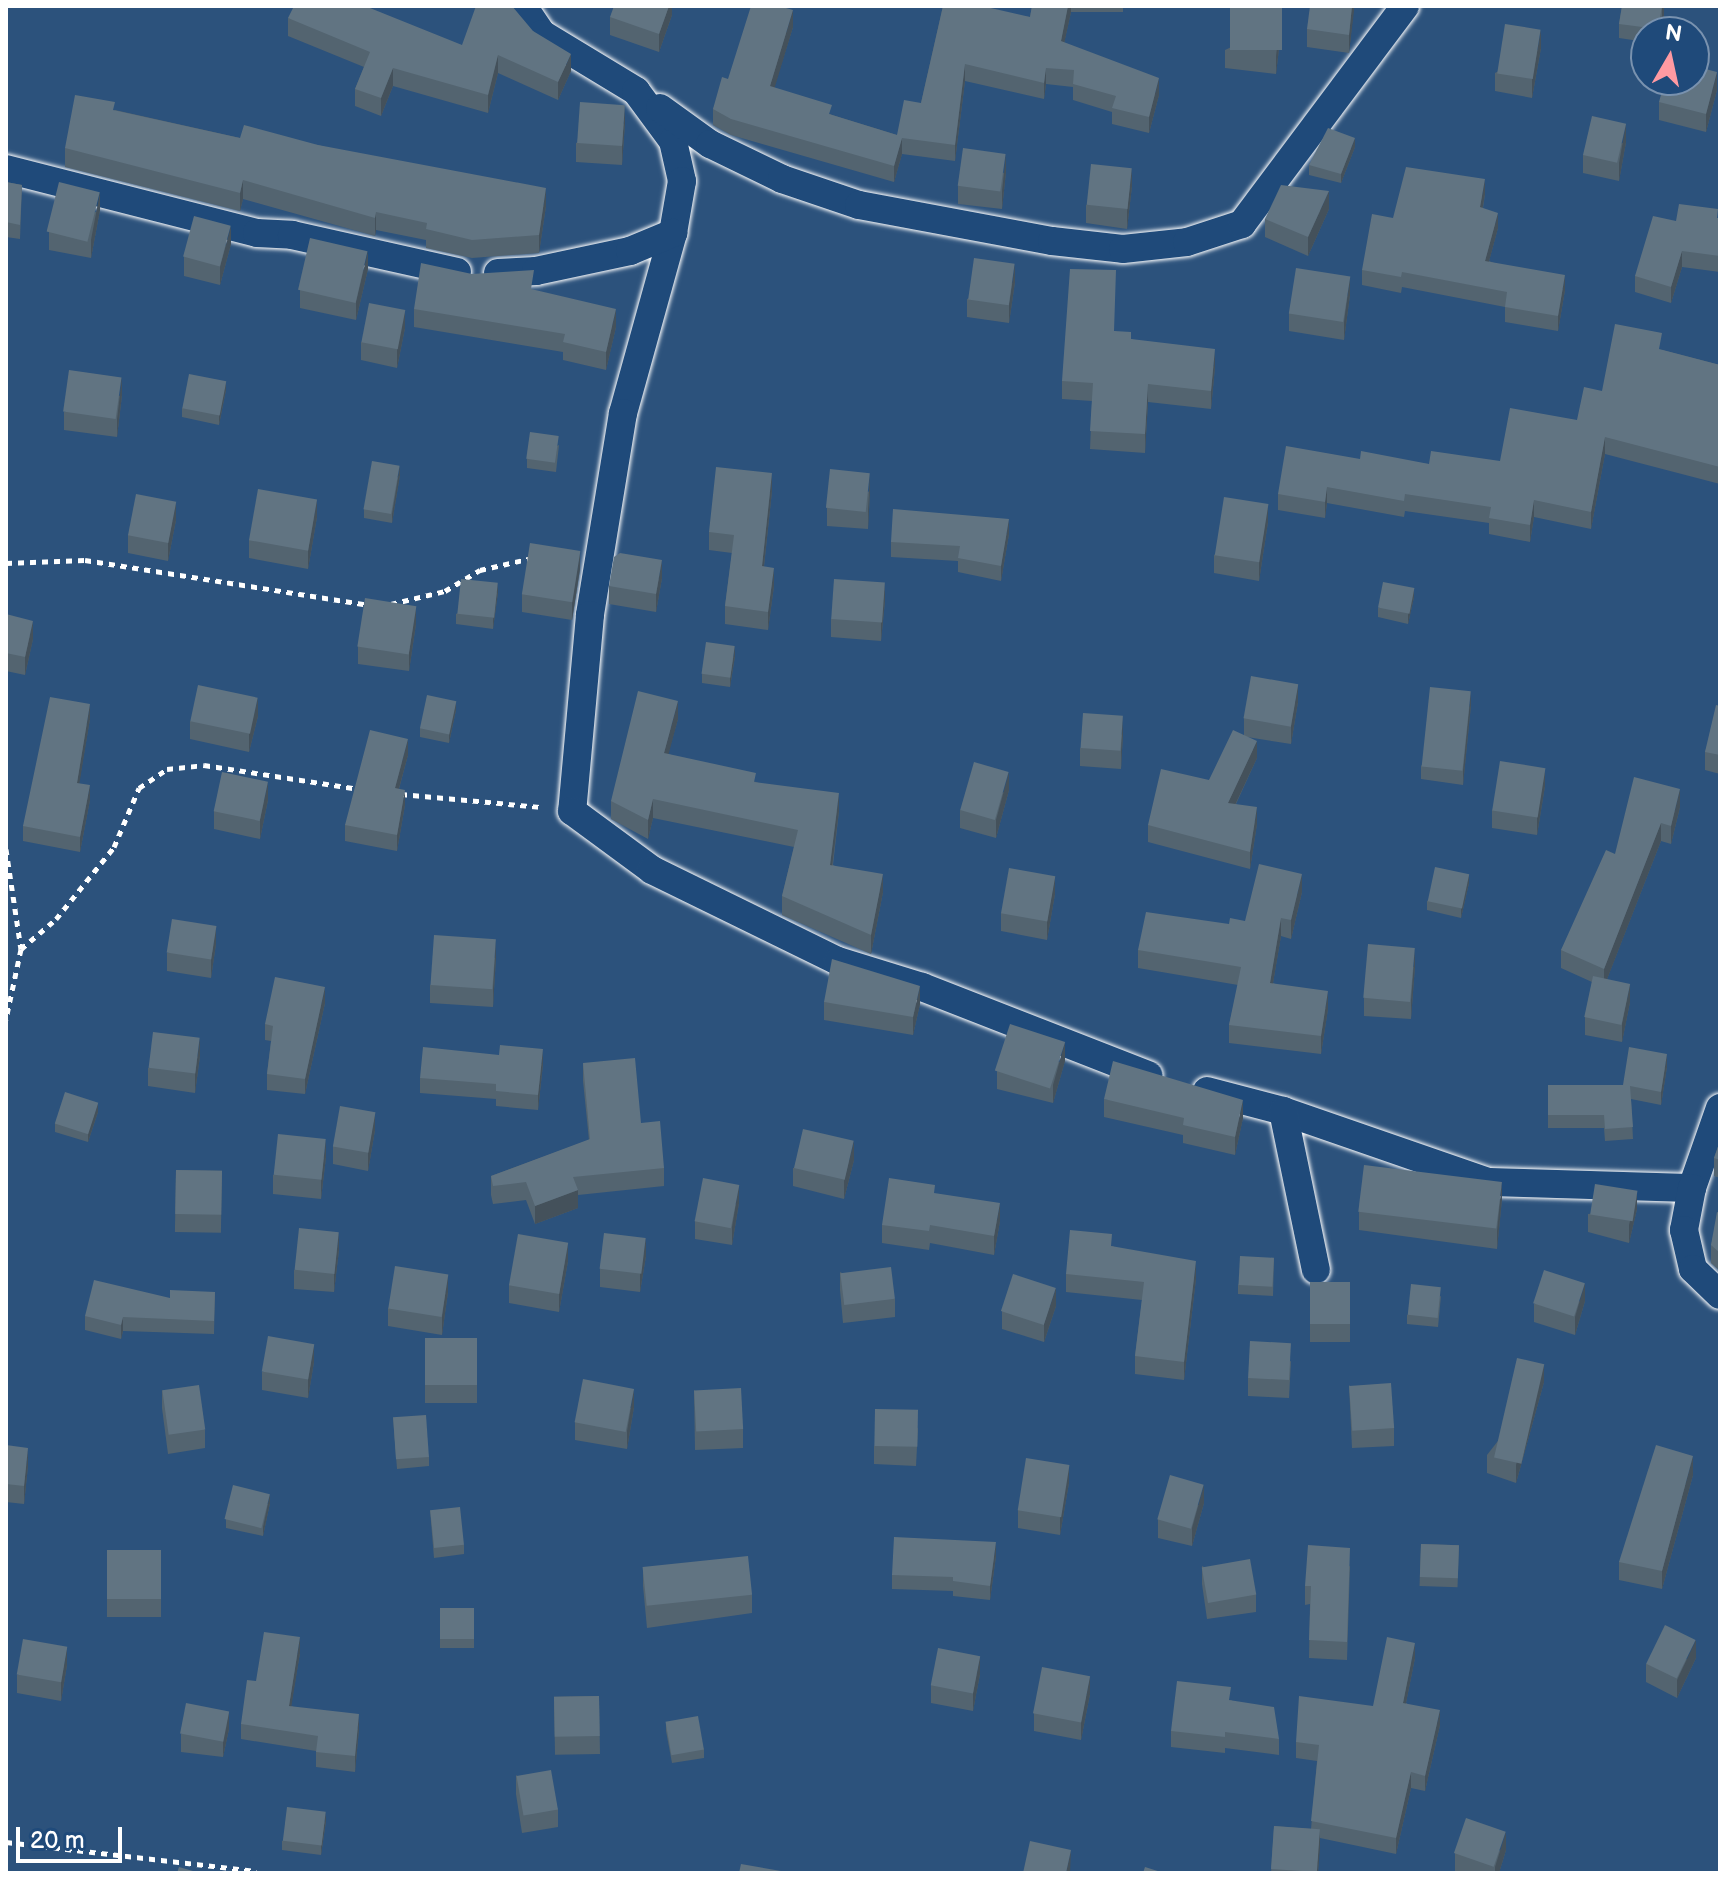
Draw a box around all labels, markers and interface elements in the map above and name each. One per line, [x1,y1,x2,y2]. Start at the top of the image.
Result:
north arrow [1630,16,1710,96]
text: N [1663,19,1684,48]
scale bar [20,1811,126,1861]
text: 20 m [30,1826,85,1855]

